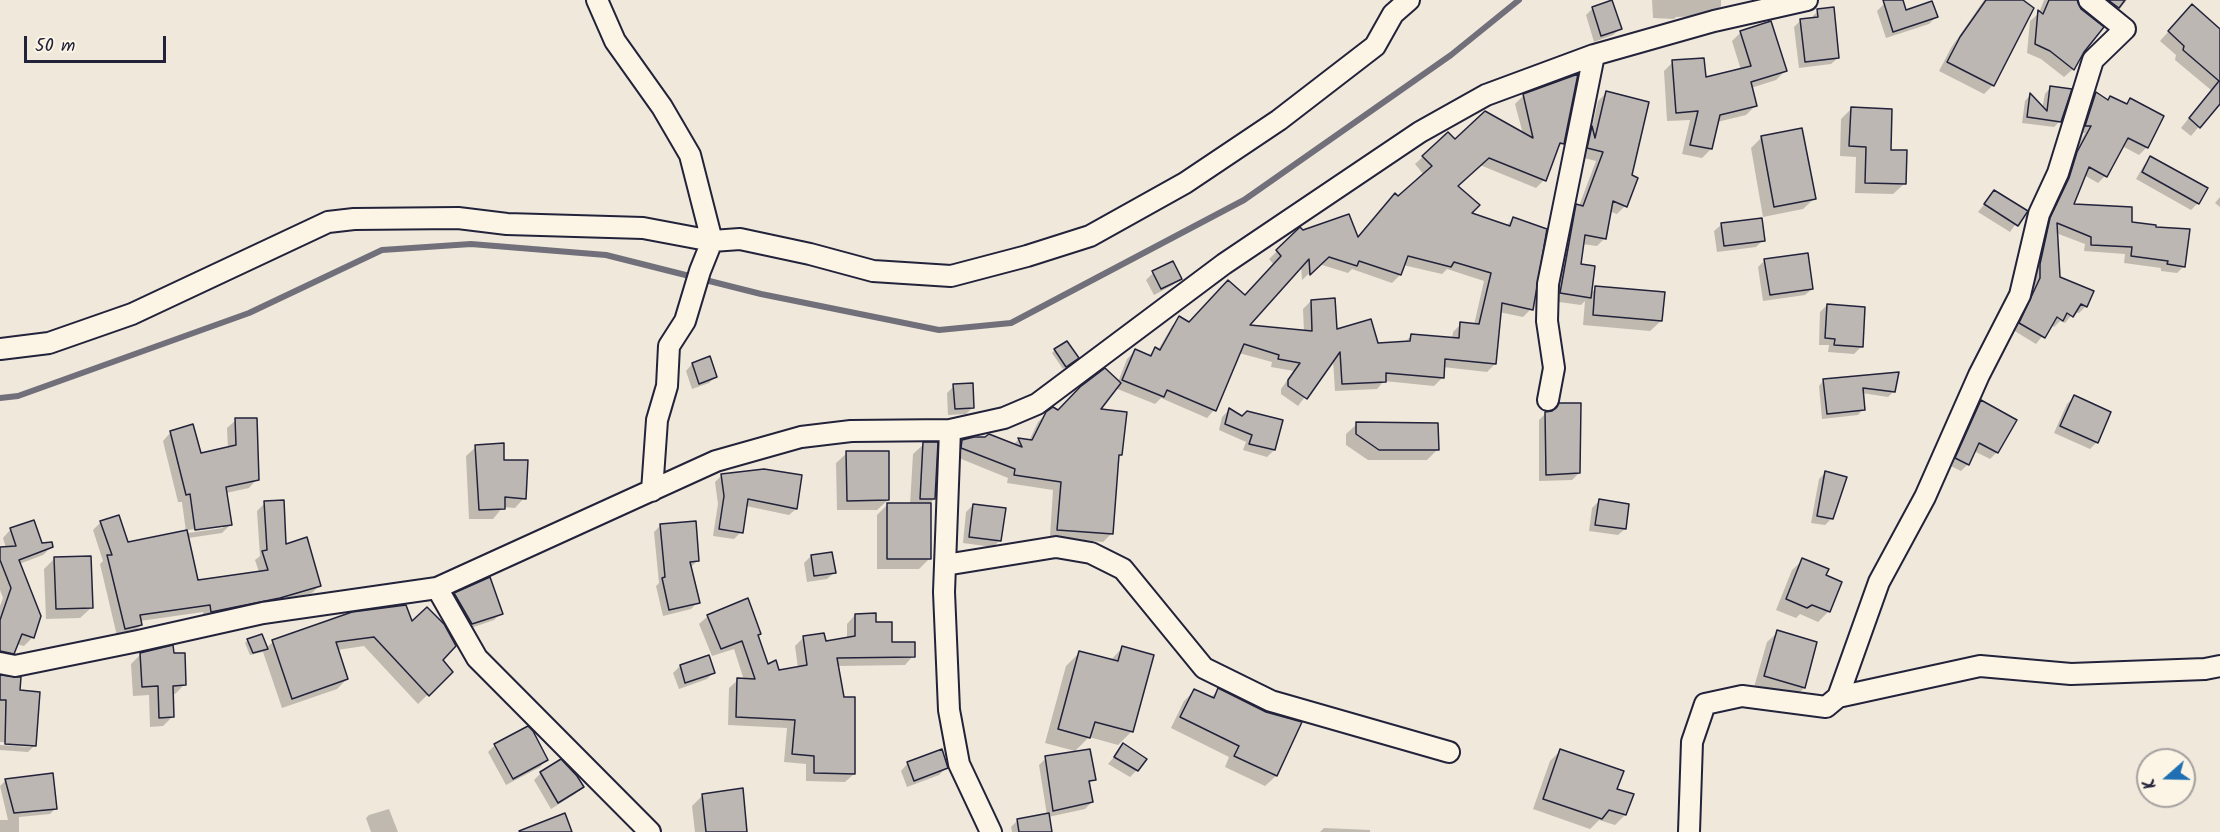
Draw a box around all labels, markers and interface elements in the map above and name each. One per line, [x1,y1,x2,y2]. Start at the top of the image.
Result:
scale bar [27,24,170,62]
text: 50 m [35,32,75,61]
north arrow [2136,748,2196,808]
text: K [2137,775,2164,792]

